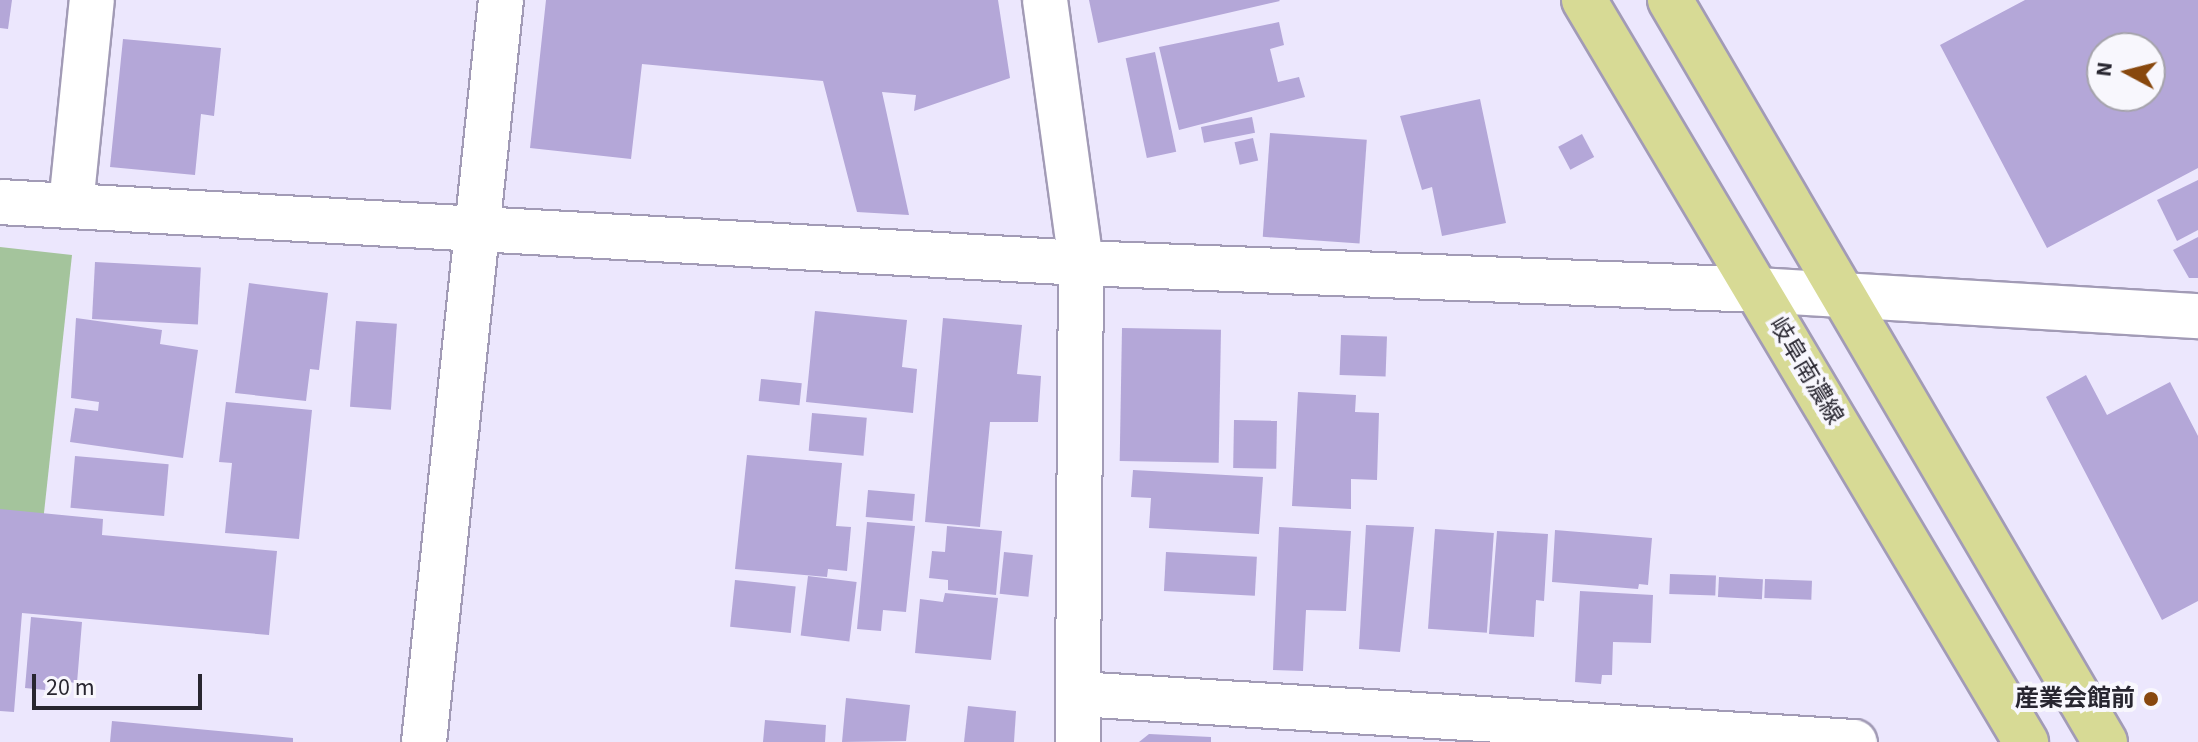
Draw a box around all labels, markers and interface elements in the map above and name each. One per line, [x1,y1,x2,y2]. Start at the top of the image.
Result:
north arrow [2086,32,2166,112]
text: N [2087,60,2121,79]
street label: 岐阜南濃線 [1763,312,1849,430]
scale bar [36,658,206,708]
text: 20 m [46,670,95,705]
place label: 産業会館前 [2015,685,2135,713]
marker: 産業会館前 [2142,690,2160,708]

